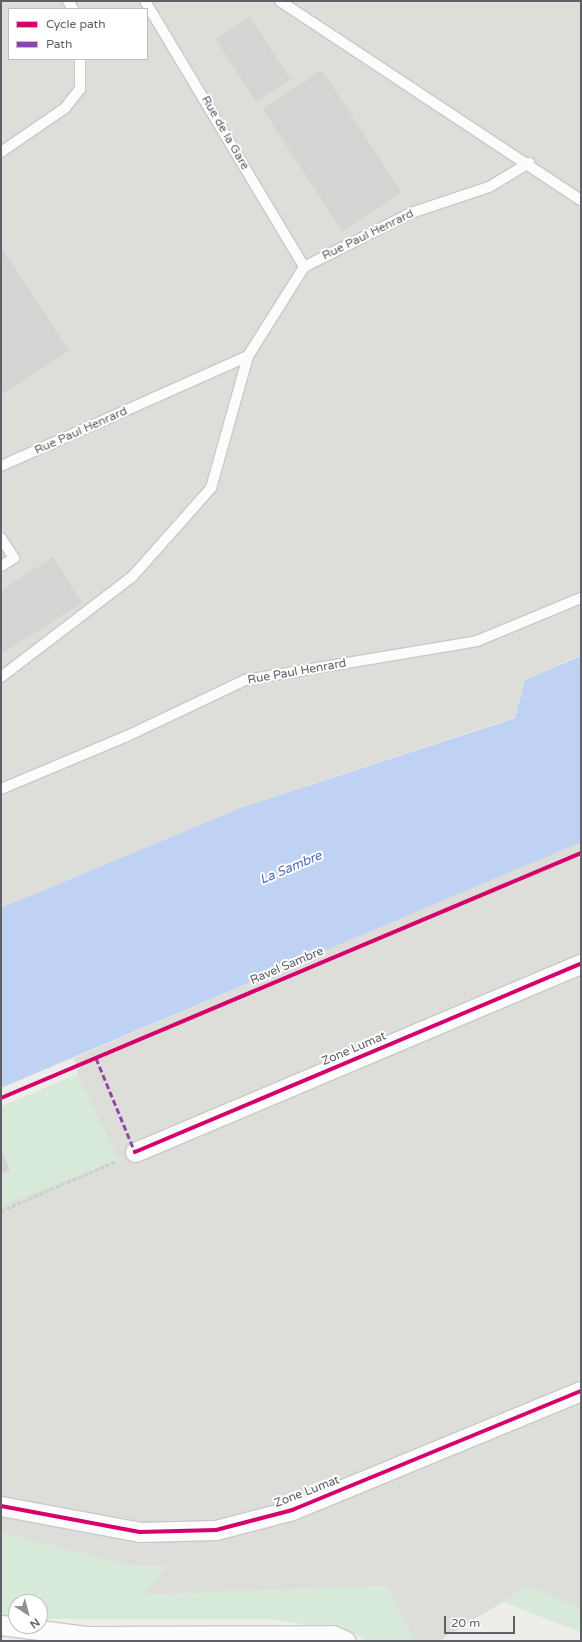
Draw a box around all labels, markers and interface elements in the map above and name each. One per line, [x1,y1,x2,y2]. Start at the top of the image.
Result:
legend [8,8,148,60]
text: Cycle path [46,17,105,31]
text: Path [46,37,72,51]
street label: Rue de la Gare [198,93,252,173]
street label: Rue Paul Henrard [320,207,416,263]
street label: Rue Paul Henrard [32,404,130,458]
street label: Rue Paul Henrard [247,656,347,688]
water label: La Sambre [258,848,324,888]
street label: Ravel Sambre [248,944,326,988]
street label: Zone Lumat [320,1029,388,1069]
street label: Zone Lumat [272,1473,342,1511]
north arrow [8,1594,48,1634]
scale bar [446,1608,517,1634]
text: N [27,1615,42,1631]
text: 20 m [451,1616,480,1630]

